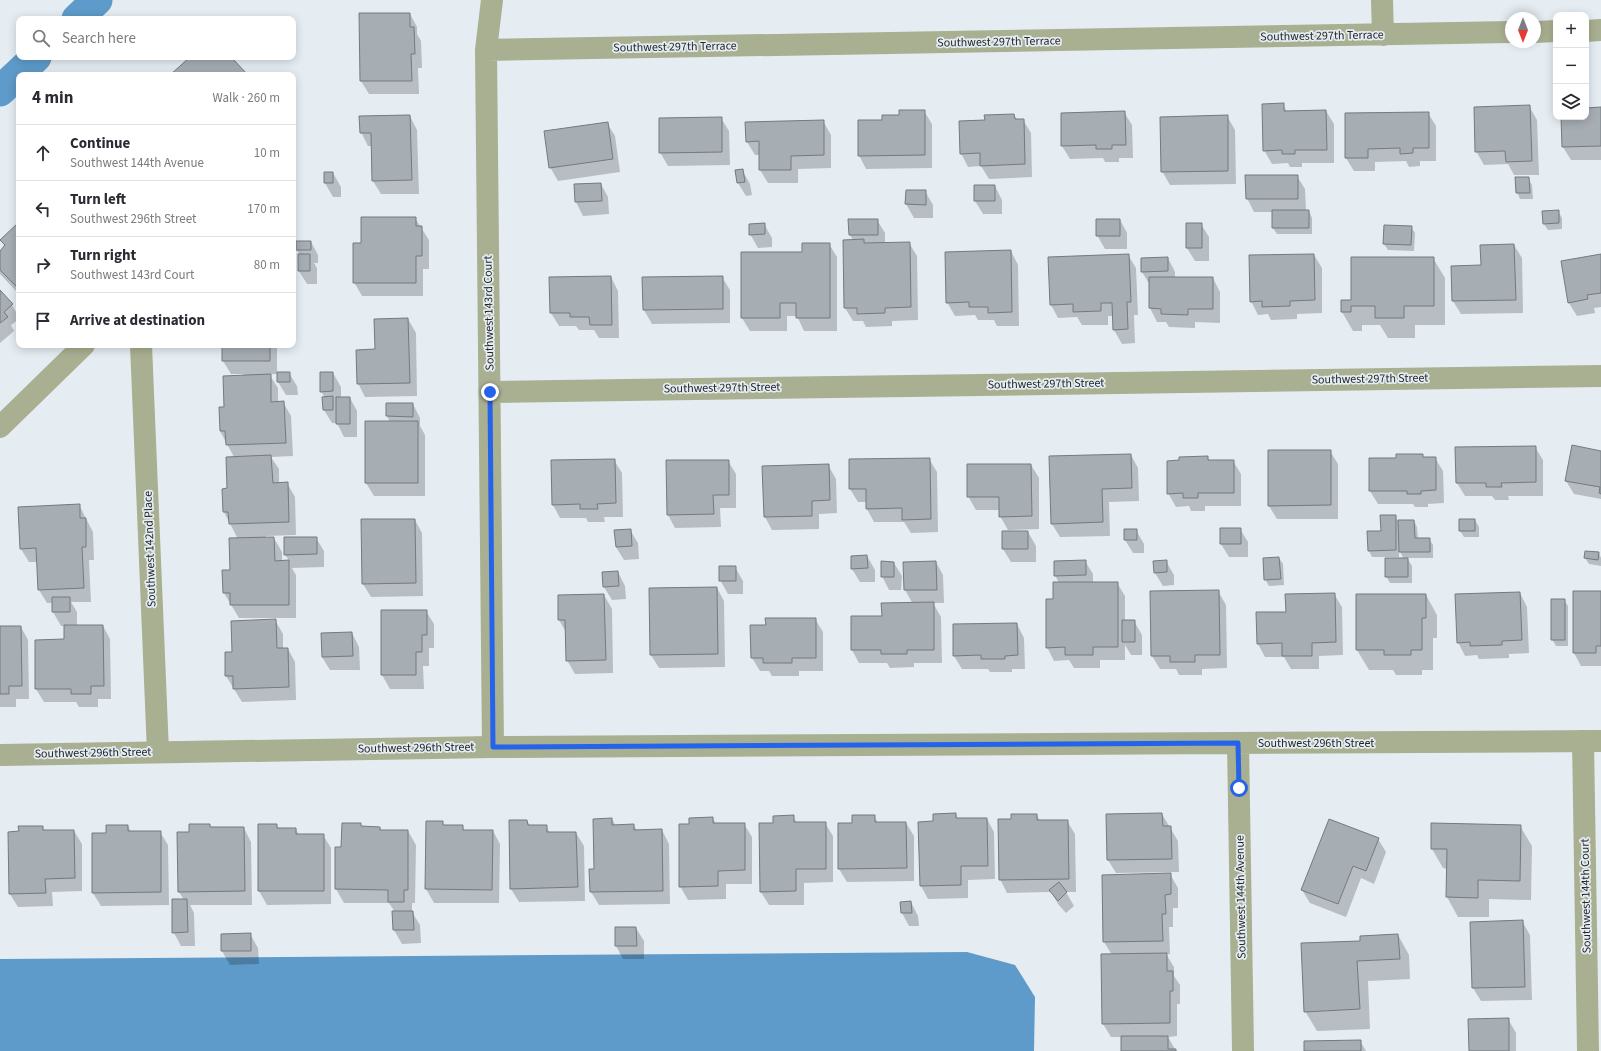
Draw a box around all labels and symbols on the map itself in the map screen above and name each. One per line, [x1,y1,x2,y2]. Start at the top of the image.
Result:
north arrow [1505,12,1541,48]
street label: Southwest 297th Terrace [1260,26,1384,46]
street label: Southwest 297th Terrace [937,32,1061,52]
street label: Southwest 297th Terrace [613,37,737,57]
street label: Southwest 143rd Court [479,255,499,371]
street label: Southwest 297th Street [1311,369,1429,389]
street label: Southwest 297th Street [987,374,1105,394]
street label: Southwest 297th Street [663,378,781,398]
route end [481,383,499,401]
street label: Southwest 142nd Place [139,491,161,607]
street label: Southwest 296th Street [1258,735,1374,752]
street label: Southwest 296th Street [357,738,475,758]
street label: Southwest 296th Street [34,743,152,763]
route start [1230,779,1248,797]
street label: Southwest 144th Avenue [1231,835,1251,959]
street label: Southwest 144th Court [1576,838,1596,954]

